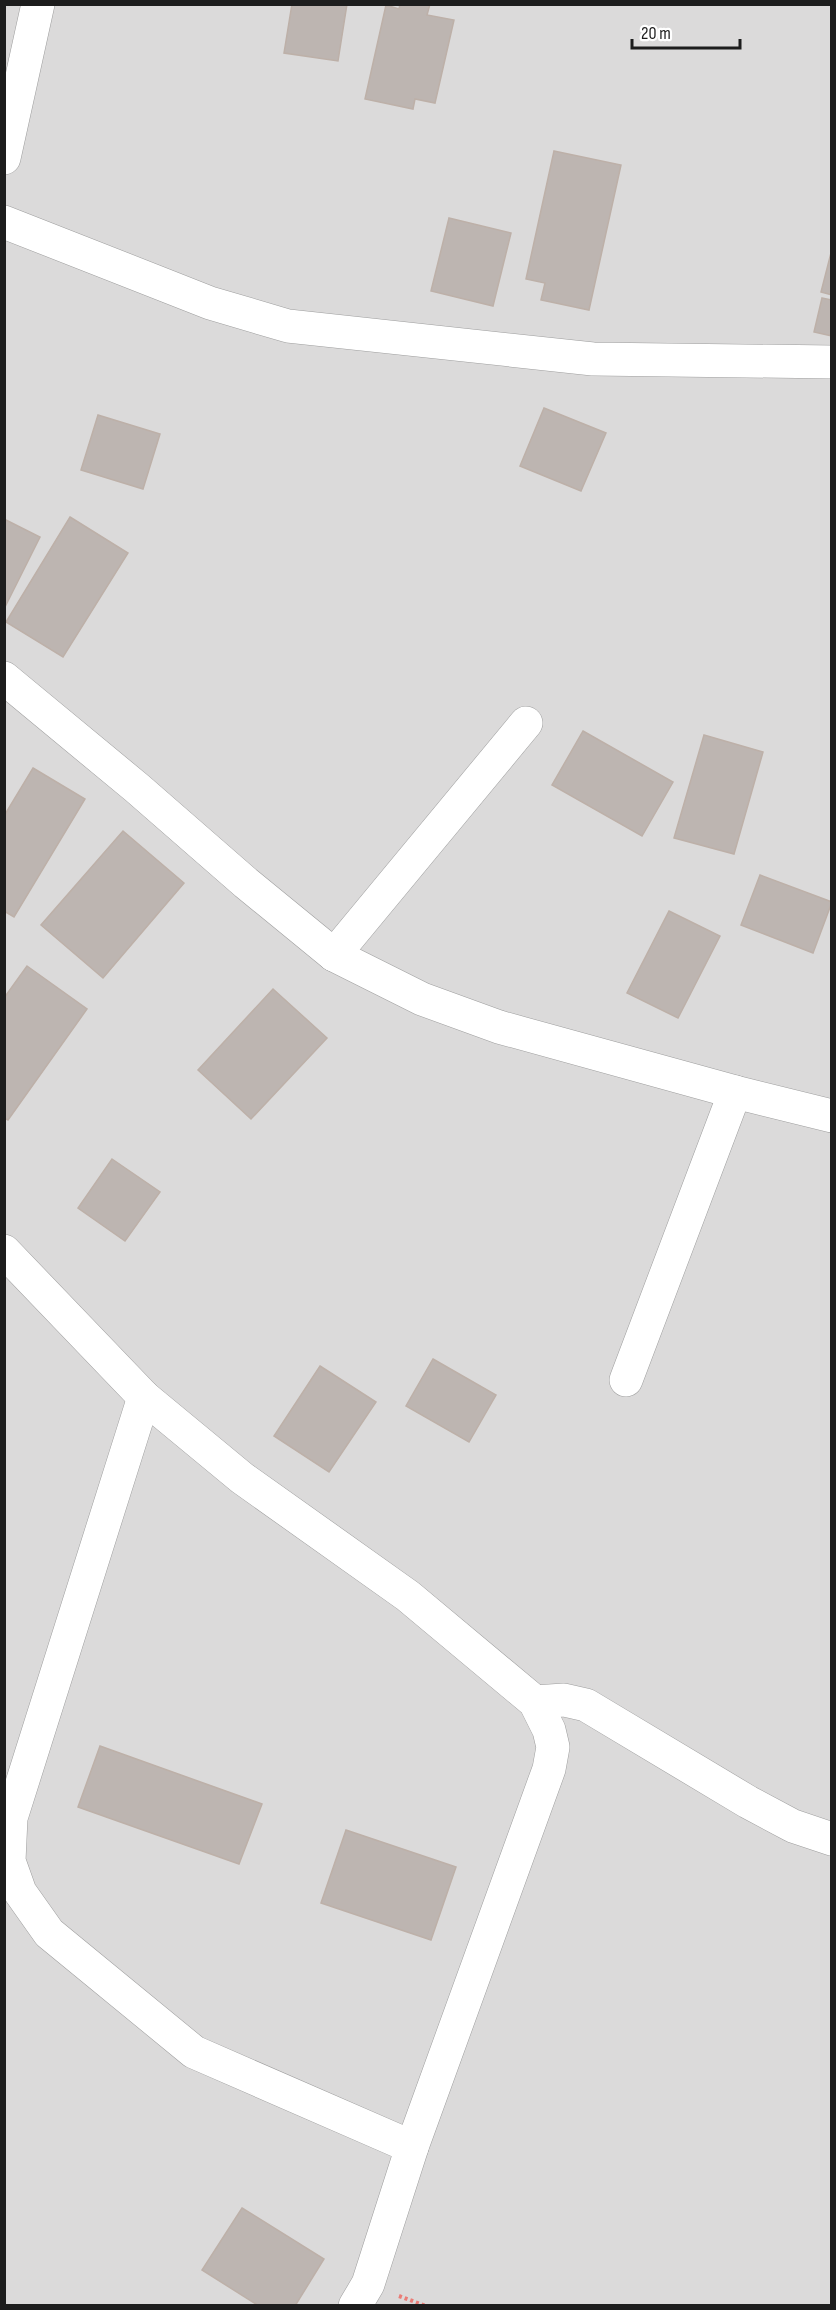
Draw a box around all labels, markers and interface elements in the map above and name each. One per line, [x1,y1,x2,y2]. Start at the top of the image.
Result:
scale bar [632,12,740,50]
text: 20 m [641,23,671,44]

